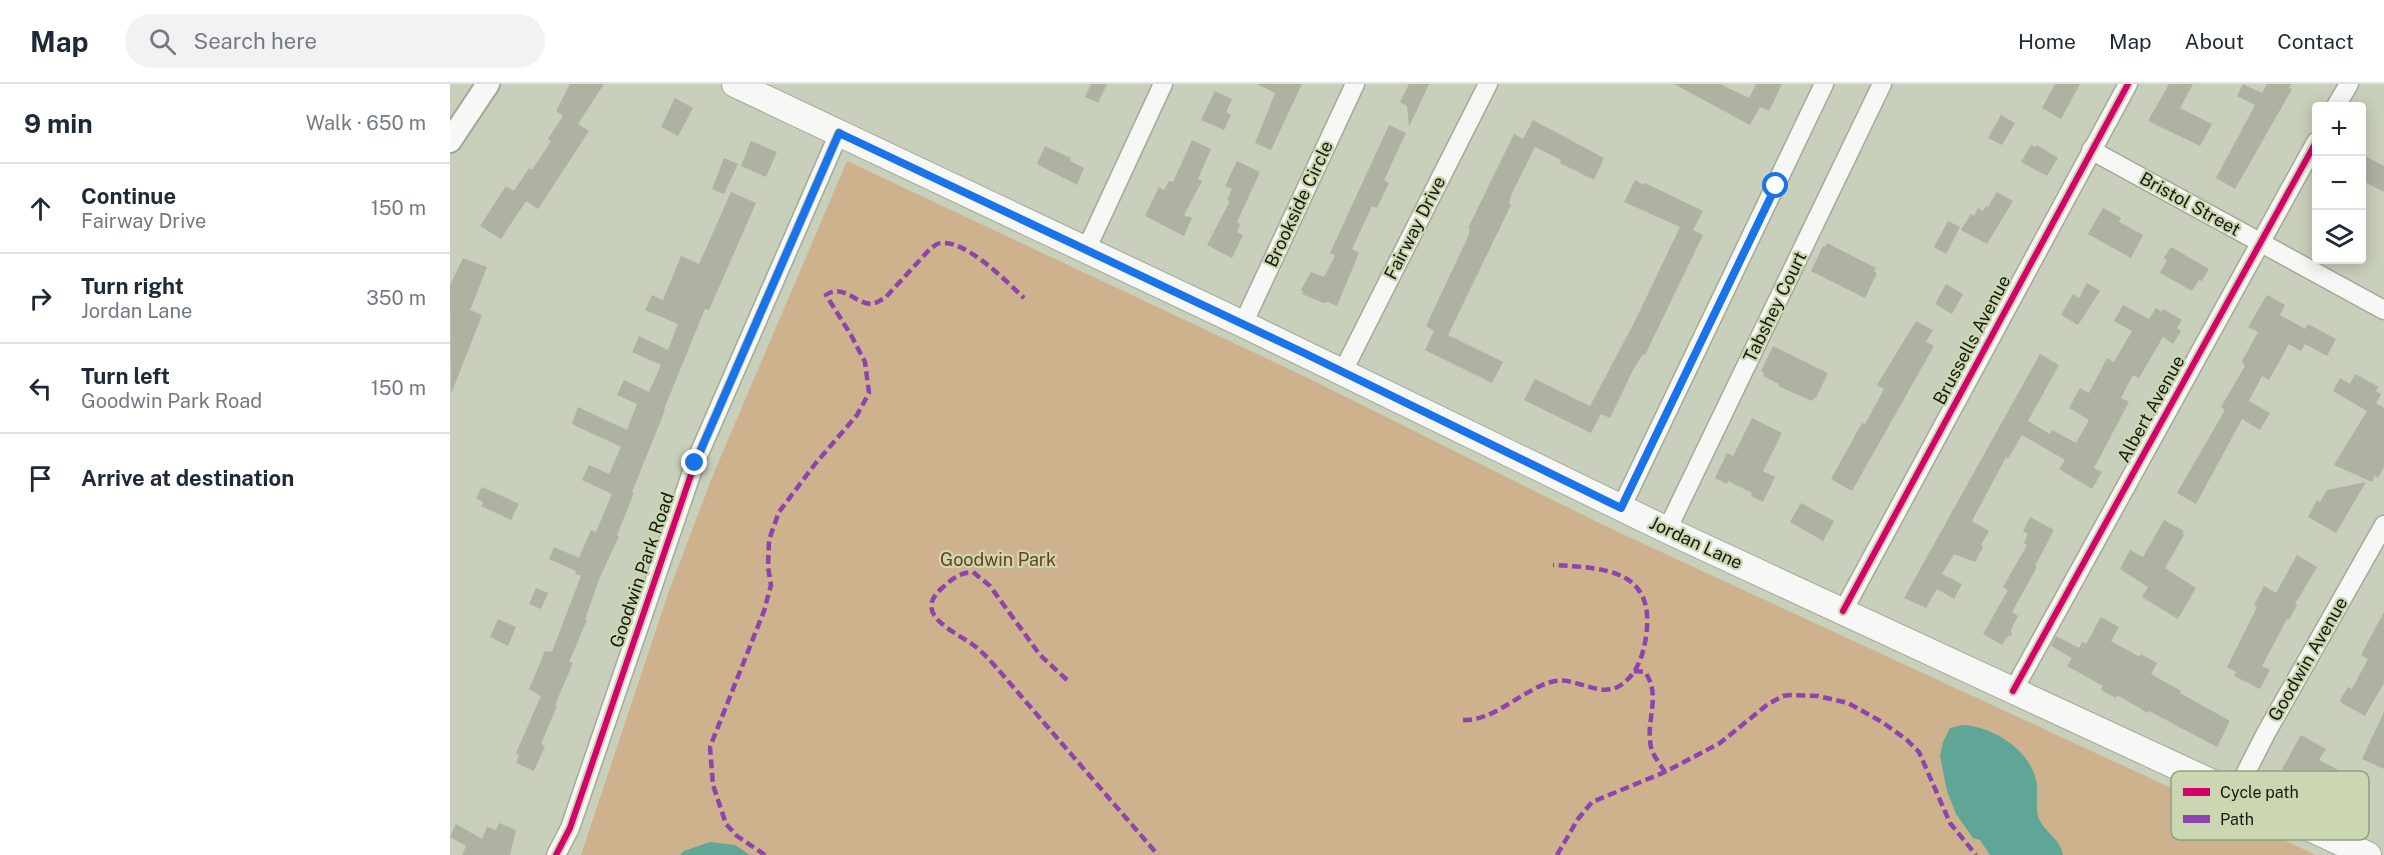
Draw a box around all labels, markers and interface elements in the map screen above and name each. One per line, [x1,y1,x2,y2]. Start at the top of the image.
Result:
search box [125,14,545,68]
text: Map [30,25,89,58]
icon: search [146,25,179,58]
text: Search here [194,28,317,54]
text: Home [2018,29,2076,54]
text: Map [2109,29,2152,54]
text: About [2185,29,2244,54]
text: Contact [2277,29,2354,54]
map controls [2312,102,2366,264]
button: + [2312,102,2366,156]
text: 9 min [24,108,93,139]
text: Walk · 650 m [306,111,426,135]
street label: Brookside Circle [1260,137,1337,270]
button: − [2312,156,2366,210]
street label: Bristol Street [2136,167,2244,240]
route start [1762,172,1788,198]
street label: Fairway Drive [1380,173,1450,283]
text: Continue [81,183,176,209]
icon: ahead [24,192,57,225]
text: 150 m [371,196,426,220]
text: Fairway Drive [81,209,206,233]
button: layers [2312,210,2366,264]
street label: Tabshey Court [1739,248,1810,366]
street label: Brussells Avenue [1929,271,2015,408]
text: Turn right [81,273,184,299]
icon: right [24,282,57,315]
text: 350 m [366,286,426,310]
text: Jordan Lane [81,299,192,323]
street label: Albert Avenue [2113,352,2189,466]
text: Turn left [81,363,170,389]
icon: left [24,372,57,405]
text: 150 m [371,376,426,400]
text: Goodwin Park Road [81,389,262,413]
route end [681,449,707,475]
icon: arrive [24,462,57,495]
text: Arrive at destination [81,465,294,491]
street label: Goodwin Park Road [605,489,678,650]
street label: Jordan Lane [1646,512,1746,573]
park label: Goodwin Park [940,549,1056,570]
street label: Goodwin Avenue [2264,593,2352,724]
legend [2171,771,2369,840]
text: Cycle path [2220,783,2299,802]
text: Path [2220,810,2254,829]

